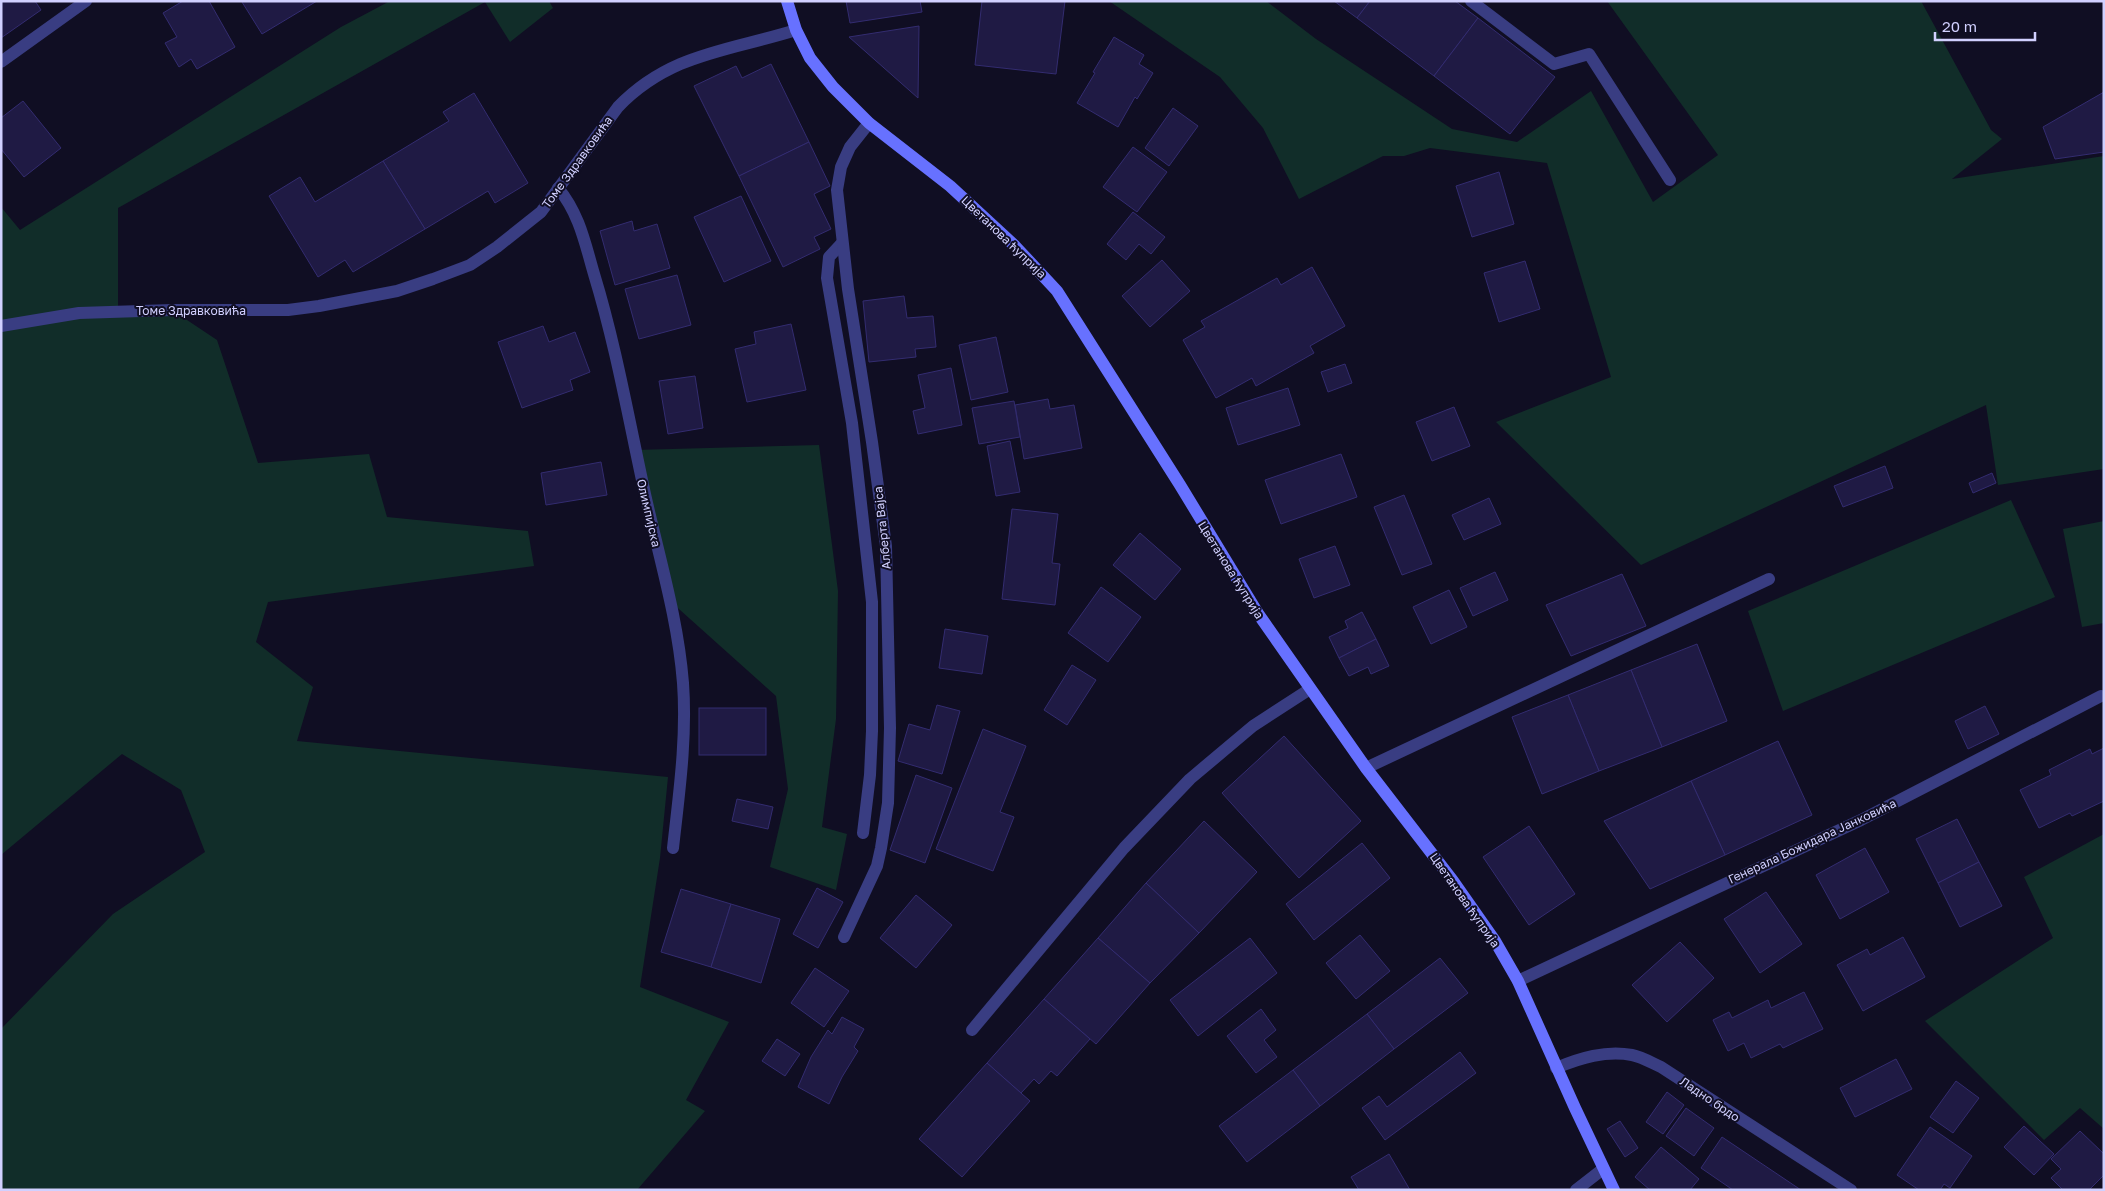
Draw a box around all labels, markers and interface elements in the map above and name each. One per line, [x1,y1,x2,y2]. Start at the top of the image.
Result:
scale bar [1935,10,2035,42]
text: 20 m [1942,17,1977,35]
street label: Томе Здравковића [539,113,615,211]
street label: Цветанова ћуприја [958,193,1050,281]
street label: Томе Здравковића [136,303,246,318]
street label: Олимпијска [634,478,664,548]
street label: Алберта Вајса [870,486,894,570]
street label: Цветанова ћуприја [1195,518,1267,622]
street label: Генерала Божидара Јанковића [1726,795,1898,887]
street label: Цветанова ћуприја [1427,850,1503,950]
street label: Ладно брдо [1677,1073,1743,1125]

